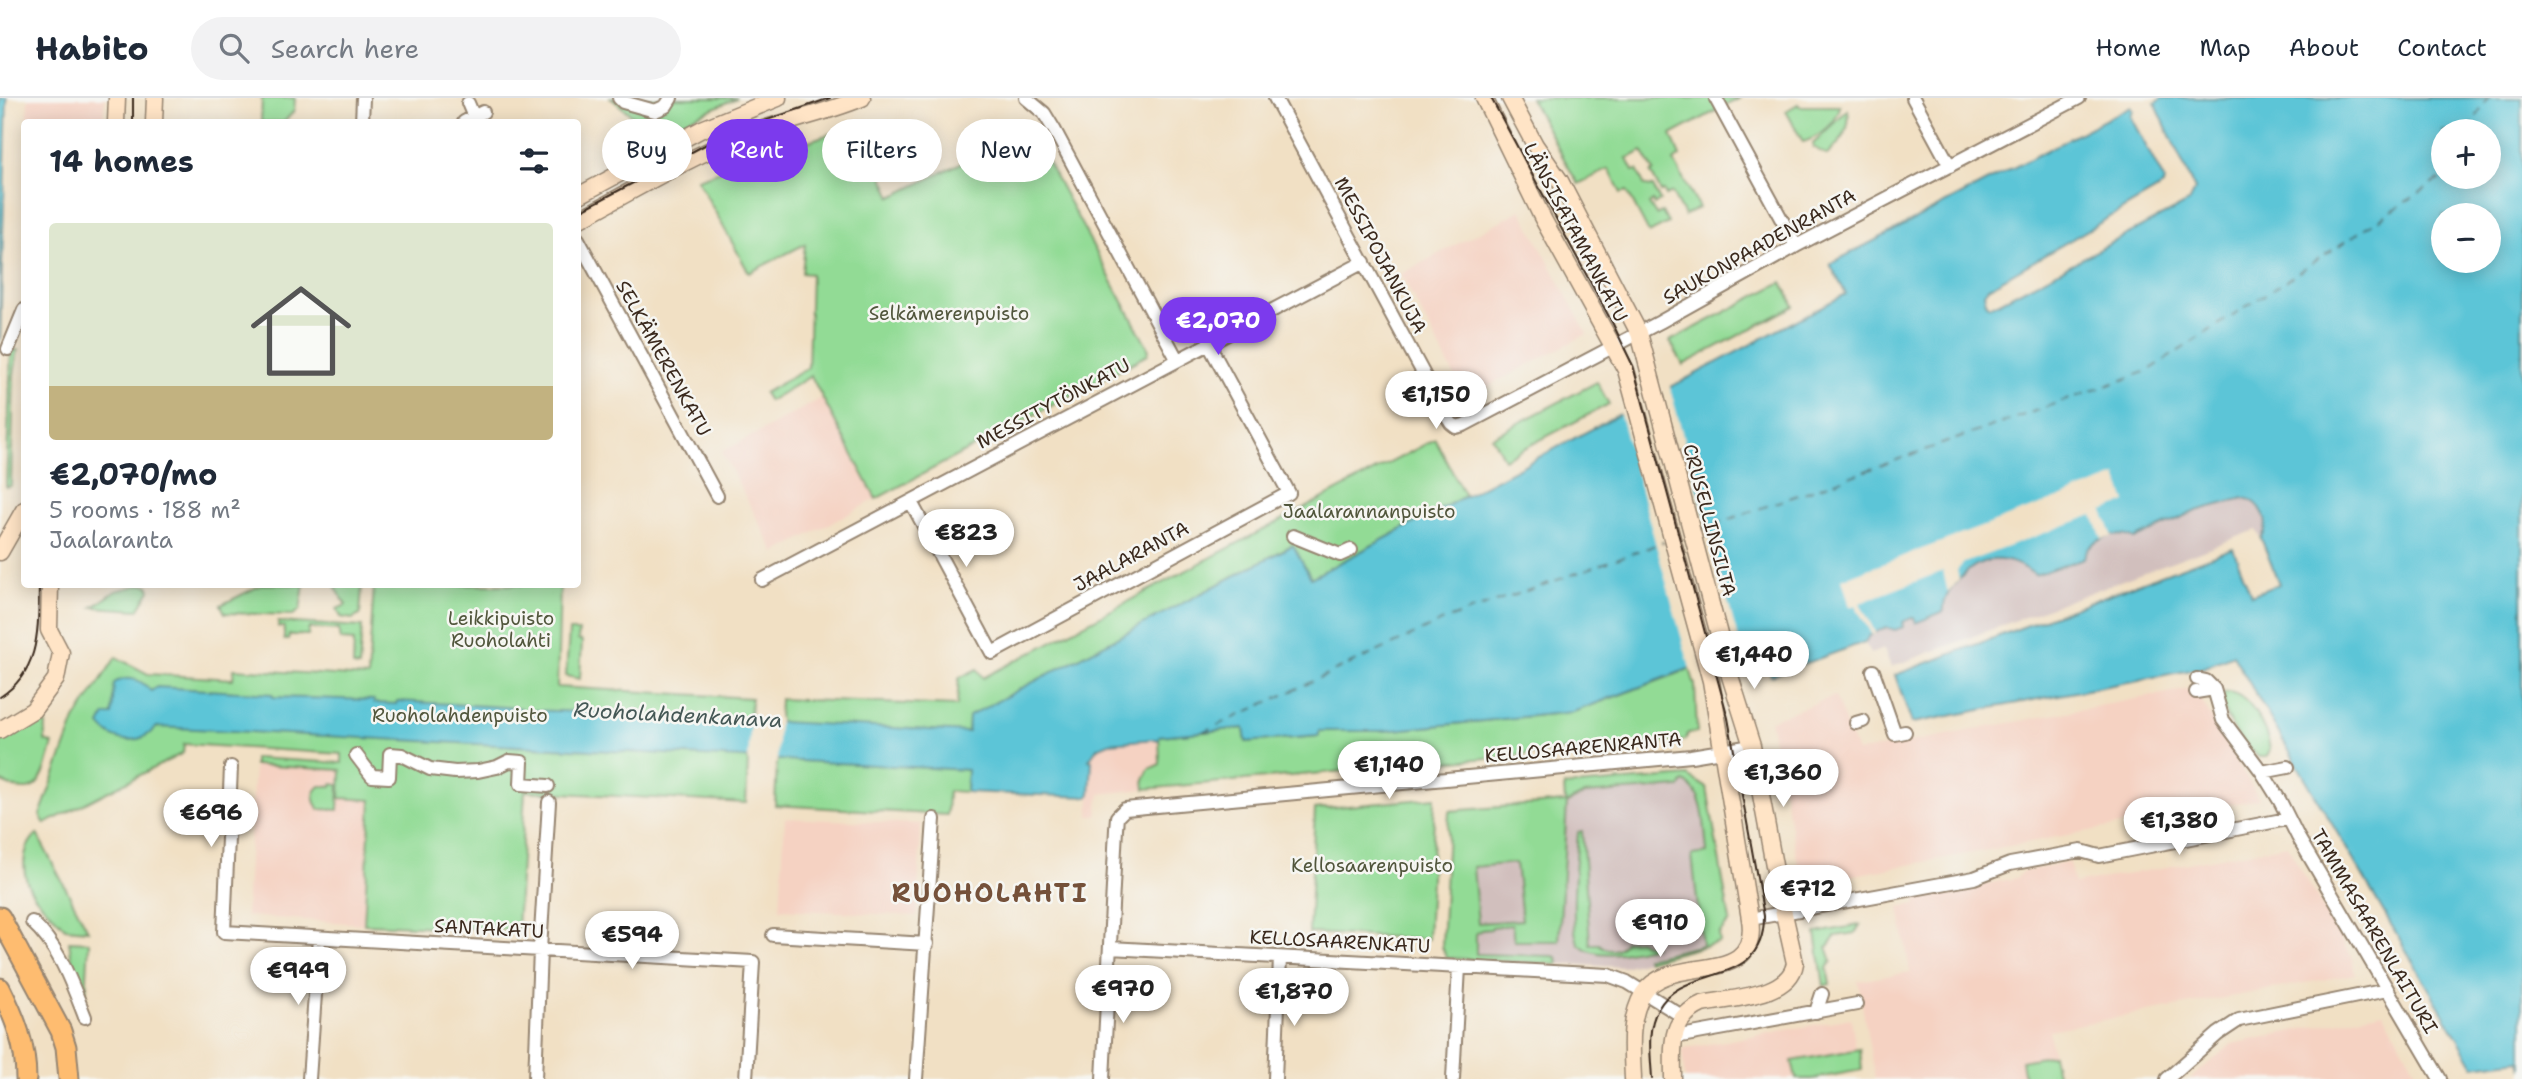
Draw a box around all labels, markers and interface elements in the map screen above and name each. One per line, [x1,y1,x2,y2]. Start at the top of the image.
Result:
search box [191,17,681,80]
text: Habito [35,26,149,71]
icon: search [215,29,253,67]
text: Search here [271,31,419,66]
text: Home [2095,32,2161,64]
text: Map [2199,32,2251,64]
text: About [2289,32,2359,64]
text: Contact [2397,32,2487,64]
chip: Buy [602,119,692,182]
chip: Rent [706,119,808,182]
chip: Filters [822,119,942,182]
chip: New [956,119,1056,182]
map controls [2431,119,2501,273]
button: + [2431,119,2501,189]
street label: LÄNSISATAMANKATU [1518,138,1633,326]
text: 14 homes [49,141,194,182]
icon: filters [515,142,553,180]
street label: MESSIPOJANKUJA [1329,173,1433,338]
street label: SAUKONPAADENRANTA [1658,183,1860,310]
button: − [2431,203,2501,273]
icon: home [238,268,364,394]
street label: SELKÄMERENKATU [610,276,717,441]
pin: €2,070 [1161,298,1275,357]
park label: Selkämerenpuisto [869,301,1029,326]
text: €2,070 [1175,305,1261,335]
street label: MESSITYTÖNKATU [972,352,1134,454]
pin: €1,150 [1379,372,1493,431]
text: €1,150 [1401,379,1471,409]
street label: CRUSELLINSILTA [1677,441,1742,599]
text: €2,070/mo [49,454,217,495]
text: 5 rooms · 188 m² [49,495,241,525]
park label: Jaalarannanpuisto [1283,499,1455,524]
pin: €823 [925,510,1007,569]
street label: JAALARANTA [1069,516,1193,597]
text: €823 [934,517,998,547]
text: Jaalaranta [49,525,173,555]
park label: Leikkipuisto Ruoholahti [448,606,554,653]
pin: €1,440 [1697,632,1811,691]
text: €1,440 [1715,639,1793,669]
water label: Ruoholahdenkanava [573,696,783,734]
park label: Ruoholahdenpuisto [372,703,548,728]
street label: KELLOSAARENRANTA [1484,726,1683,769]
pin: €1,140 [1332,742,1446,801]
text: €1,140 [1354,749,1424,779]
pin: €1,360 [1726,750,1840,809]
text: €1,360 [1744,757,1822,787]
pin: €696 [170,790,252,849]
text: €696 [179,797,243,827]
pin: €1,380 [2122,798,2236,857]
text: €1,380 [2140,805,2218,835]
street label: TAMMASAARENLAITURI [2306,824,2444,1038]
park label: Kellosaarenpuisto [1291,853,1453,878]
pin: €712 [1767,866,1849,925]
text: €712 [1780,873,1836,903]
district label: RUOHOLAHTI [892,875,1089,910]
pin: €910 [1619,900,1701,959]
text: €910 [1631,907,1689,937]
pin: €594 [591,912,673,971]
street label: SANTAKATU [433,913,545,944]
text: €594 [601,919,663,949]
street label: KELLOSAARENKATU [1249,924,1431,959]
pin: €949 [257,948,339,1007]
text: €949 [266,955,330,985]
pin: €970 [1082,965,1164,1025]
pin: €1,870 [1237,968,1351,1028]
text: €970 [1091,973,1155,1003]
text: €1,870 [1255,976,1333,1006]

